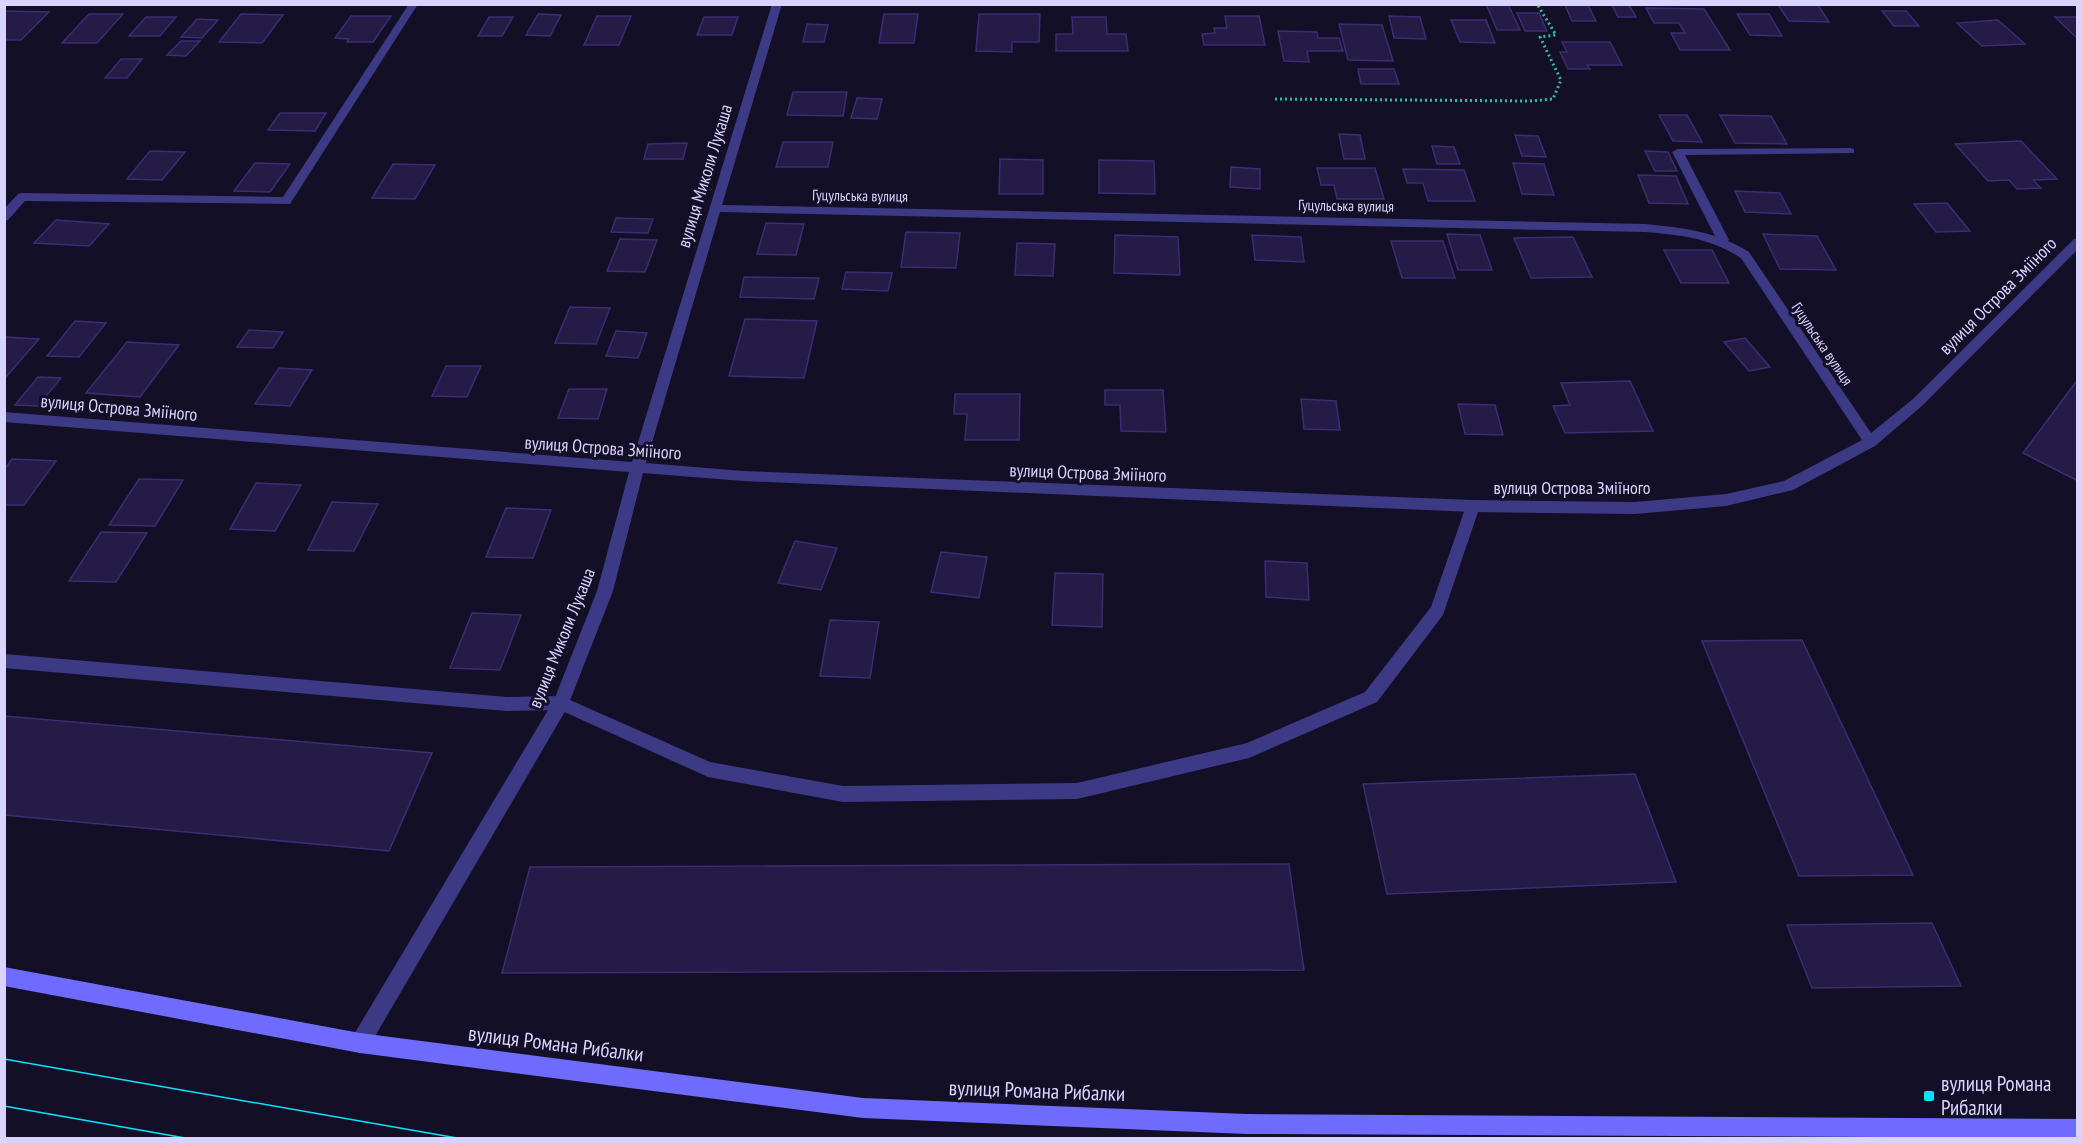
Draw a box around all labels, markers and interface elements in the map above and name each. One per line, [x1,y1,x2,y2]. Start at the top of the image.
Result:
street label: вулиця Миколи Лукаша [672,101,737,250]
street label: Гуцульська вулиця [812,185,908,206]
street label: Гуцульська вулиця [1298,195,1394,216]
street label: вулиця Острова Зміїного [1934,232,2062,359]
street label: Гуцульська вулиця [1788,299,1857,389]
street label: вулиця Острова Зміїного [40,389,199,426]
street label: вулиця Острова Зміїного [524,431,682,464]
street label: вулиця Острова Зміїного [1009,458,1167,487]
street label: вулиця Острова Зміїного [1493,476,1651,499]
street label: вулиця Миколи Лукаша [523,565,600,711]
street label: вулиця Романа Рибалки [467,1019,645,1068]
place label: вулиця Романа Рибалки [1941,1070,2052,1121]
street label: вулиця Романа Рибалки [948,1074,1126,1107]
marker: вулиця Романа Рибалки [1922,1089,1936,1103]

